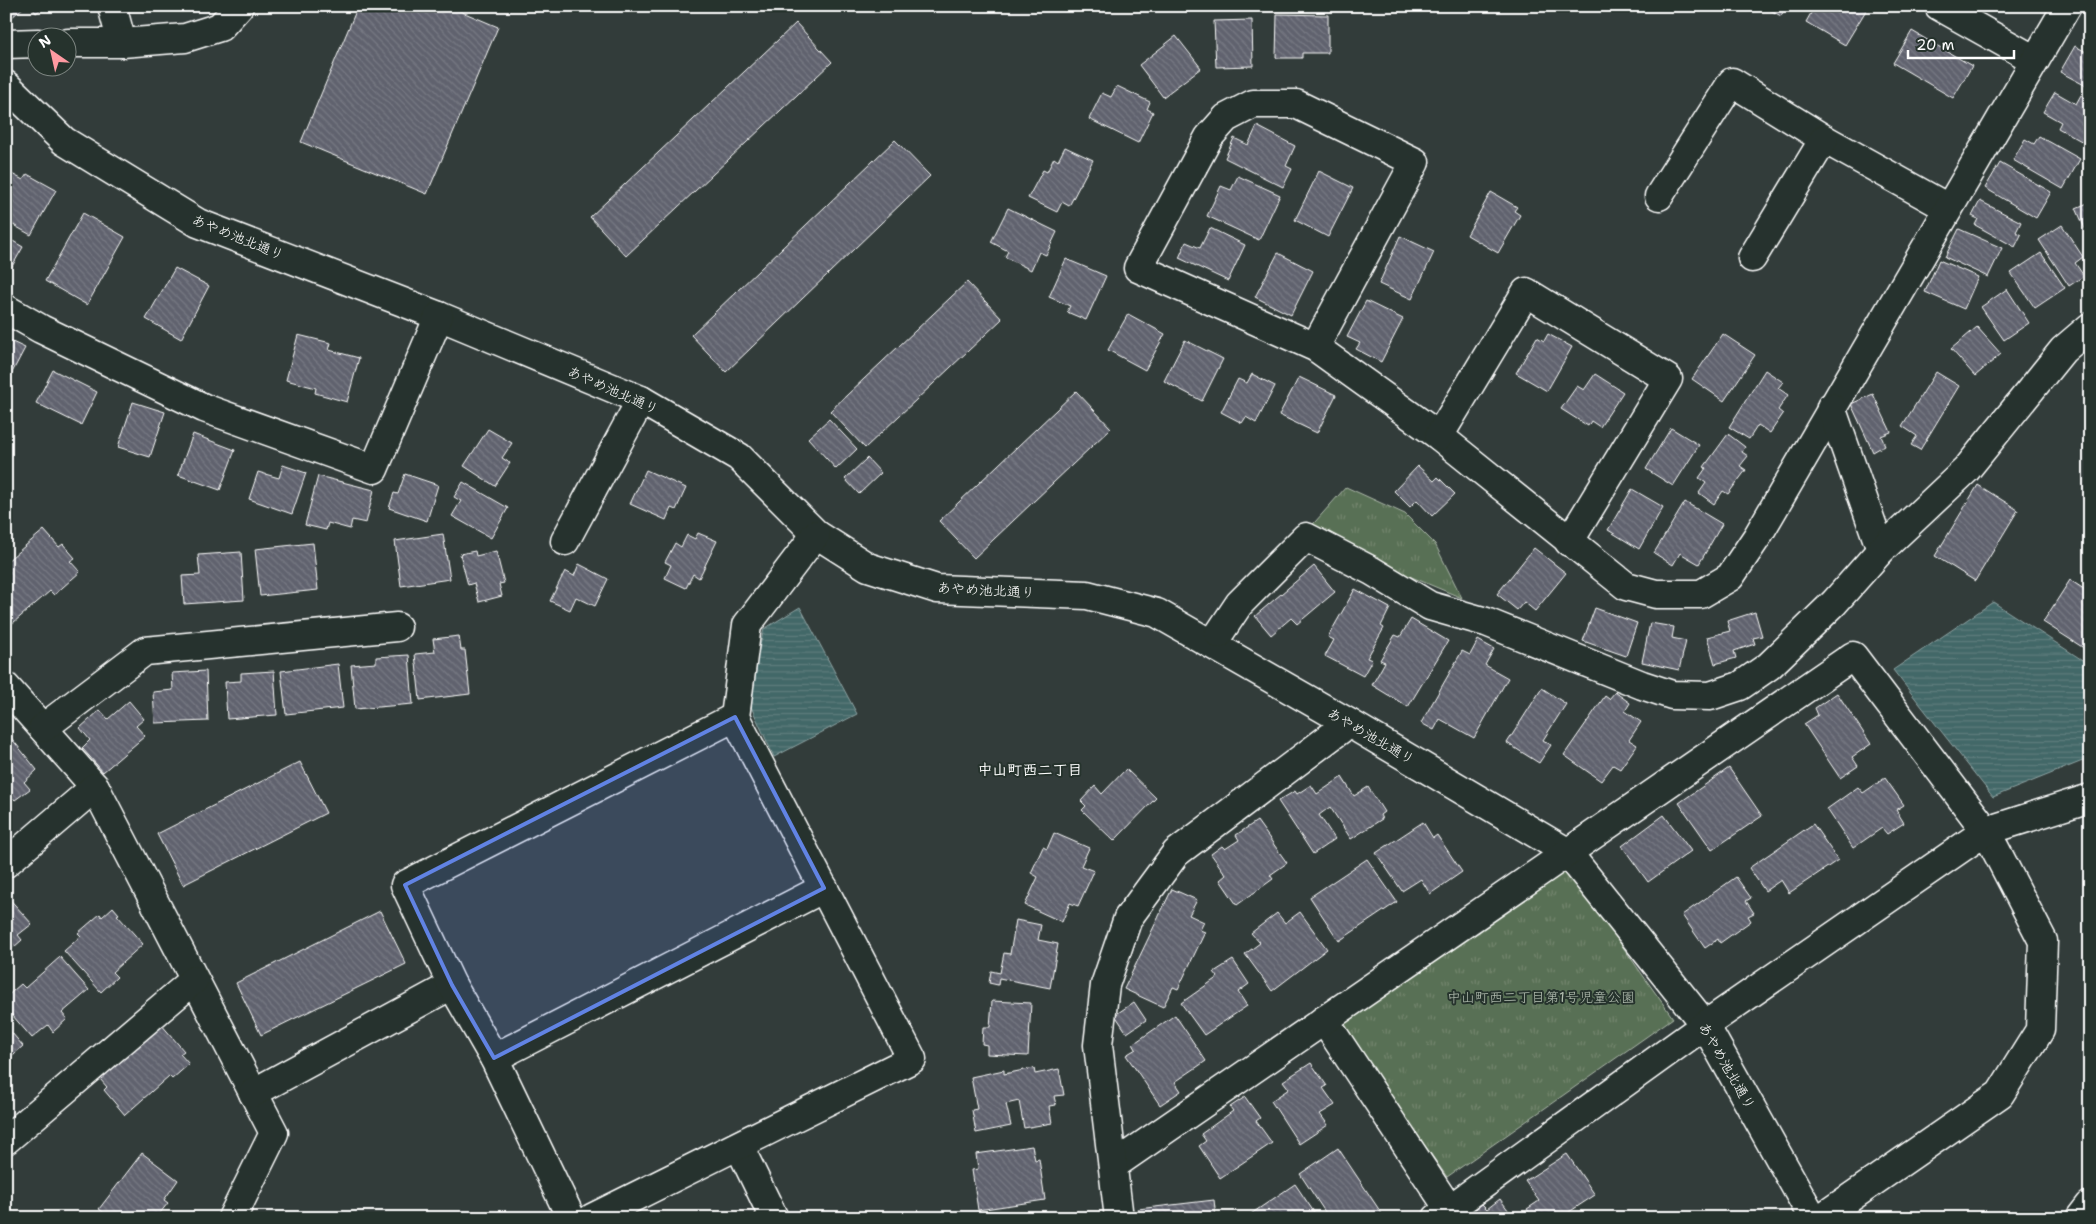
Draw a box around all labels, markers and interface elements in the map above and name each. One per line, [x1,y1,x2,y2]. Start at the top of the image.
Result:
north arrow [28,28,78,78]
scale bar [1908,28,2015,60]
text: N [35,31,54,52]
text: 20 m [1916,35,1955,55]
street label: あやめ池北通り [189,210,287,264]
street label: あやめ池北通り [565,362,661,418]
street label: あやめ池北通り [937,578,1035,602]
street label: あやめ池北通り [1324,704,1418,768]
district label: 中山町西二丁目 [977,760,1083,780]
park label: 中山町西二丁目第1号児童公園 [1447,988,1635,1006]
street label: あやめ池北通り [1695,1019,1759,1113]

